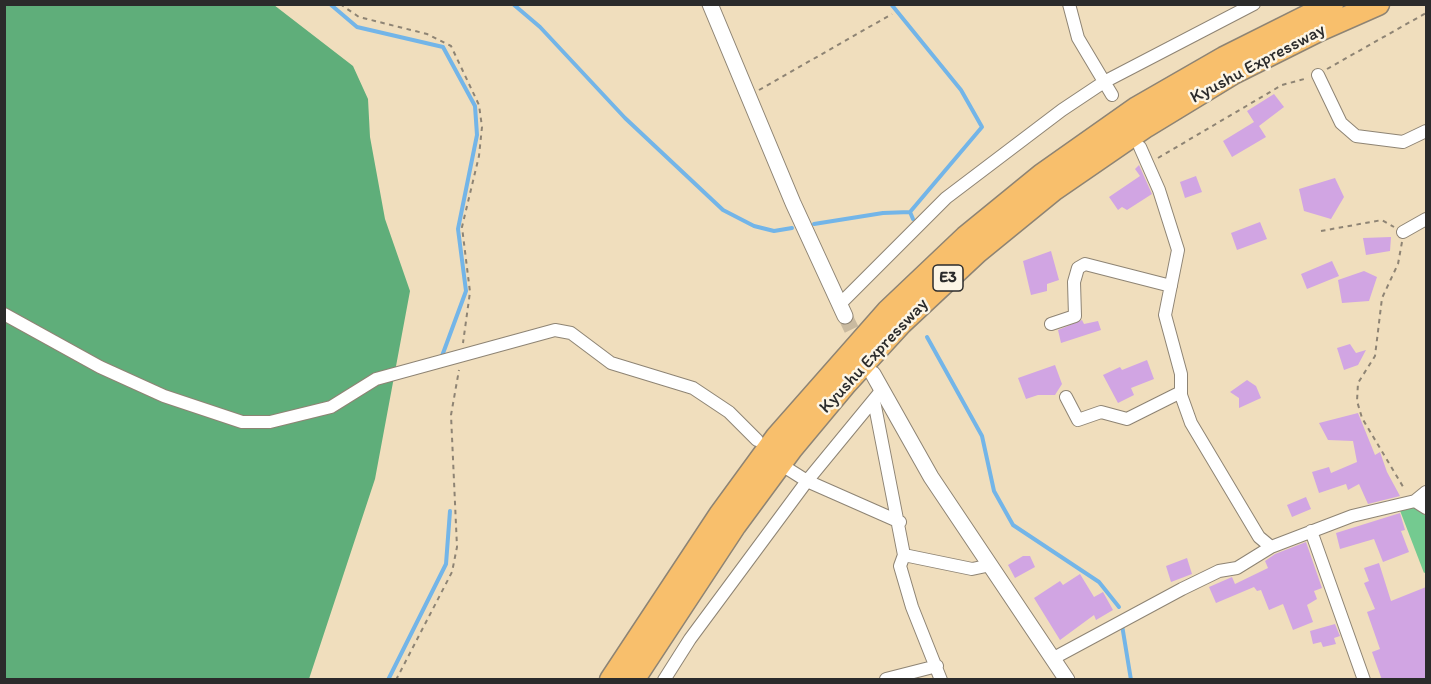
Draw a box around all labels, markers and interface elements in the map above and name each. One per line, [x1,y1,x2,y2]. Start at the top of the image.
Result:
street label: Kyushu Expressway [1187,19,1329,109]
road number: E3 [933,265,963,291]
street label: Kyushu Expressway [815,294,933,418]

